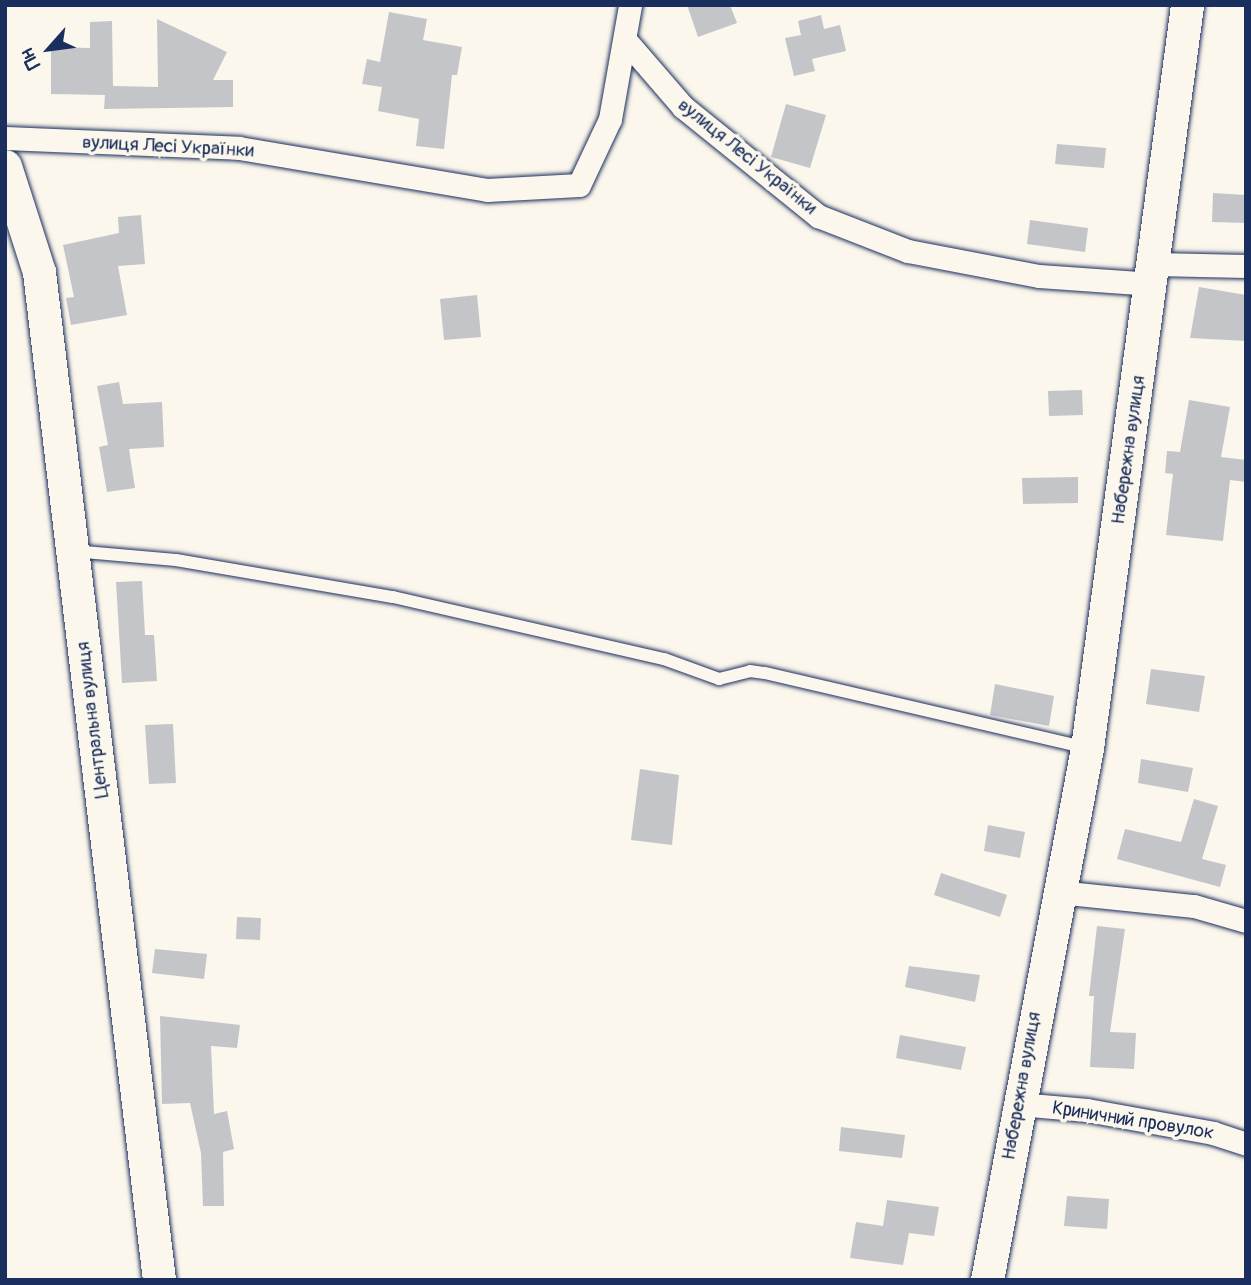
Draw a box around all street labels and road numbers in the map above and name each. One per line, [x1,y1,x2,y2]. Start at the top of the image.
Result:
street label: вулиця Лесі Українки [673,94,821,220]
street label: вулиця Лесі Українки [82,131,254,163]
street label: Набережна вулиця [1107,374,1151,526]
street label: Центральна вулиця [72,640,114,800]
street label: Набережна вулиця [998,1010,1046,1162]
street label: Криничний провулок [1051,1097,1215,1145]

